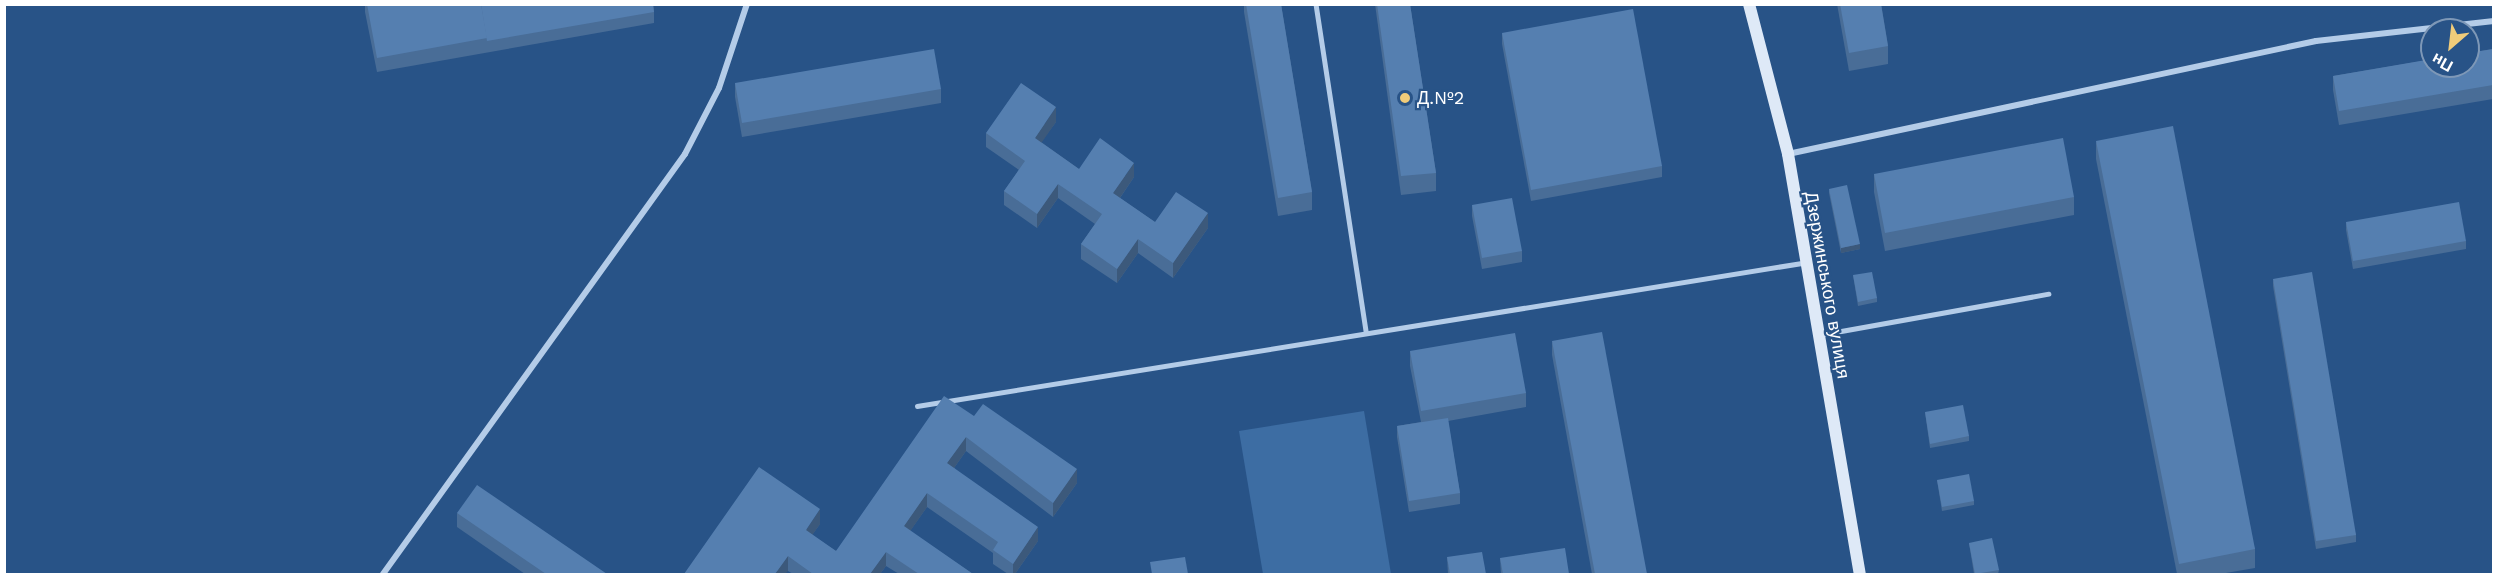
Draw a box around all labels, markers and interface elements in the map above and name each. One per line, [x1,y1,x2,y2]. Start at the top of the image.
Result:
north arrow [2420,18,2480,78]
text: Пн [2428,49,2456,76]
place label: Д.№2 [1417,87,1464,109]
marker: Д.№2 [1398,91,1412,105]
street label: Дзержинського вулиця [1800,190,1854,380]

